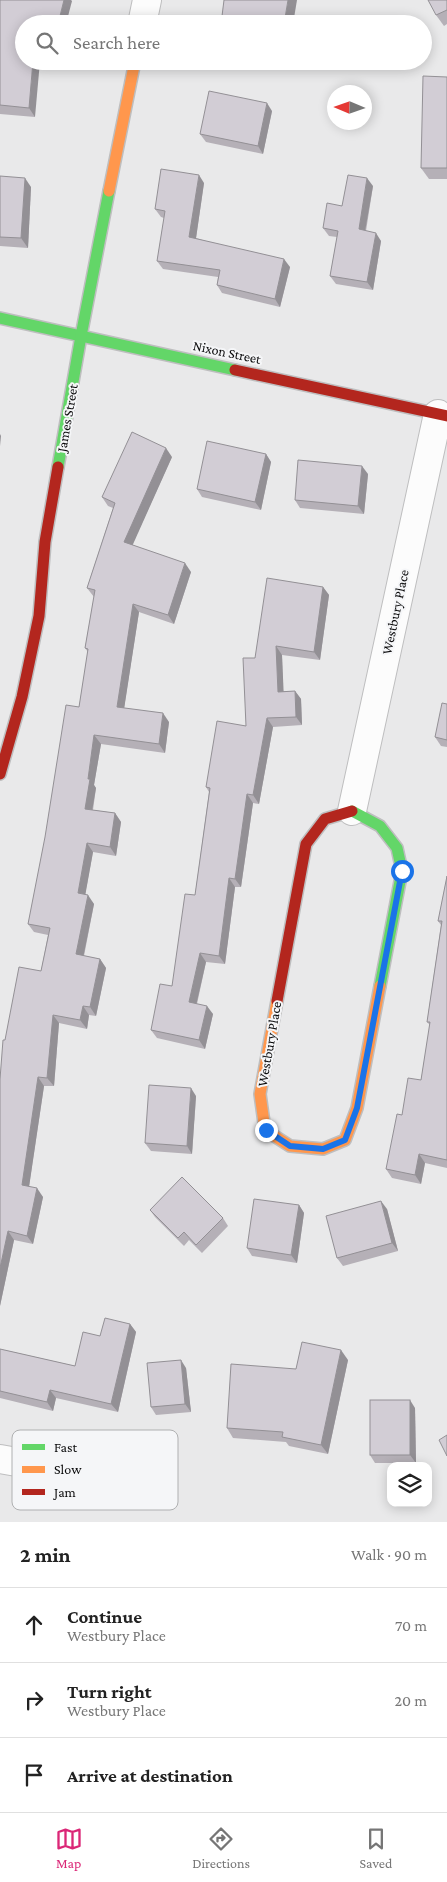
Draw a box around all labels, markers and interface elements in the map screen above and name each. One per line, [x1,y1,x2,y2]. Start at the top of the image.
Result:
search box [15,15,432,70]
icon: search [33,29,61,57]
text: Search here [73,32,160,53]
north arrow [327,85,372,130]
street label: Nixon Street [192,337,263,367]
street label: James Street [53,382,81,455]
street label: Westbury Place [378,568,412,656]
route start [391,860,414,883]
street label: Westbury Place [254,1000,284,1088]
route end [255,1119,278,1142]
legend [12,1430,178,1510]
text: Fast [54,1439,78,1455]
text: Slow [54,1461,82,1477]
map controls [387,1462,432,1507]
button: layers [387,1462,432,1507]
text: Jam [52,1484,76,1500]
text: 2 min [20,1543,71,1567]
text: Walk · 90 m [351,1546,427,1563]
text: Continue [67,1606,142,1627]
icon: ahead [20,1611,48,1639]
text: 70 m [395,1617,427,1634]
text: Westbury Place [67,1627,166,1644]
text: Turn right [67,1681,152,1702]
icon: right [20,1686,48,1714]
text: 20 m [394,1692,427,1709]
text: Westbury Place [67,1702,166,1719]
icon: arrive [20,1761,48,1789]
text: Arrive at destination [67,1765,233,1786]
tab: Map [55,1825,83,1871]
tab: Directions [192,1825,250,1871]
tab: Saved [359,1825,392,1871]

